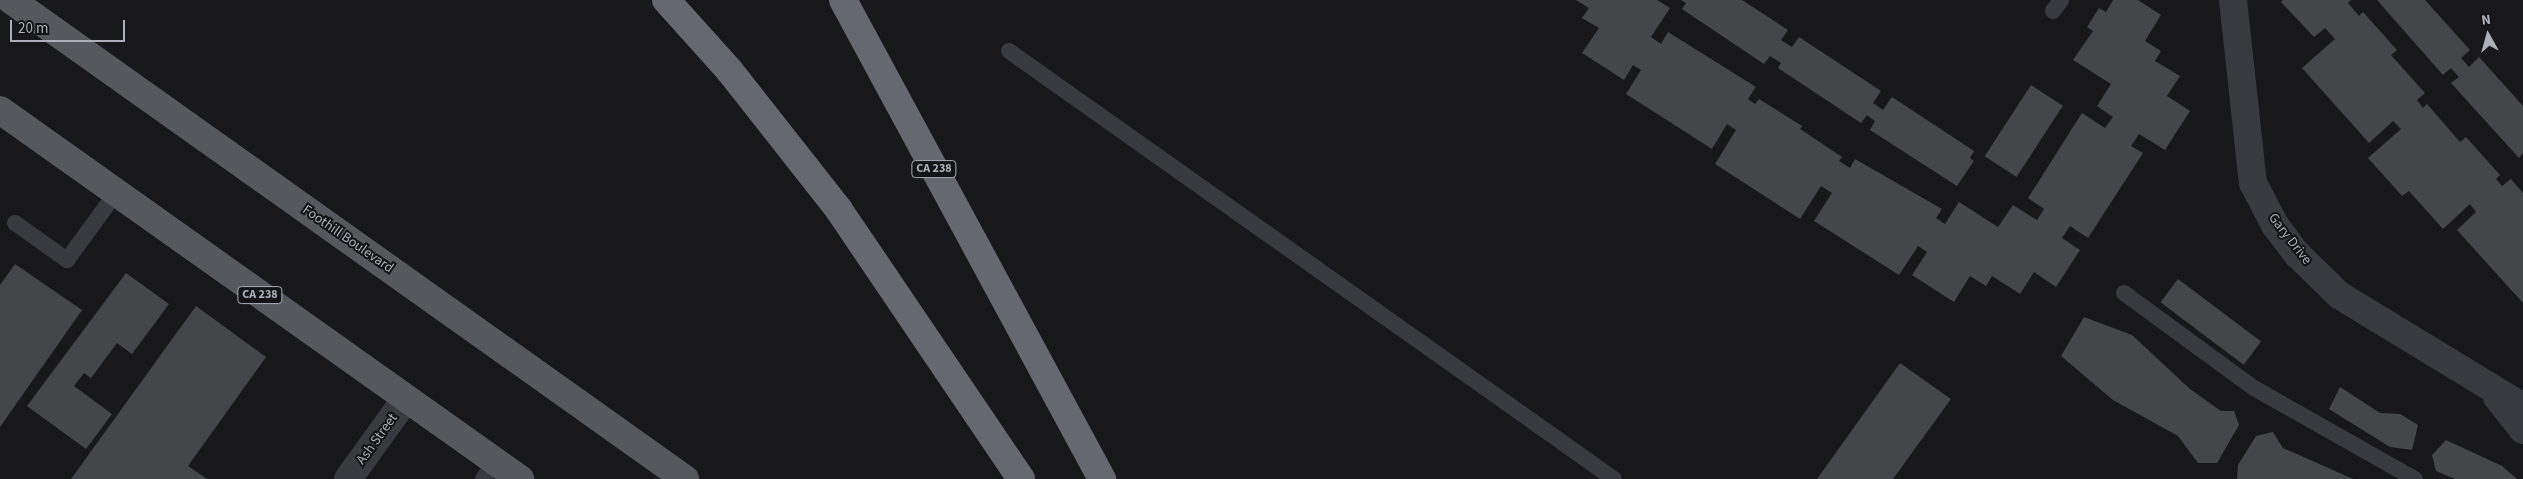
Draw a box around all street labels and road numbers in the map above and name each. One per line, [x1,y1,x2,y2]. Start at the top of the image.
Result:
road number: CA 238 [910,160,958,178]
street label: Foothill Boulevard [299,201,397,277]
street label: Gary Drive [2265,210,2315,268]
road number: CA 238 [236,286,284,304]
street label: Ash Street [353,410,401,468]

